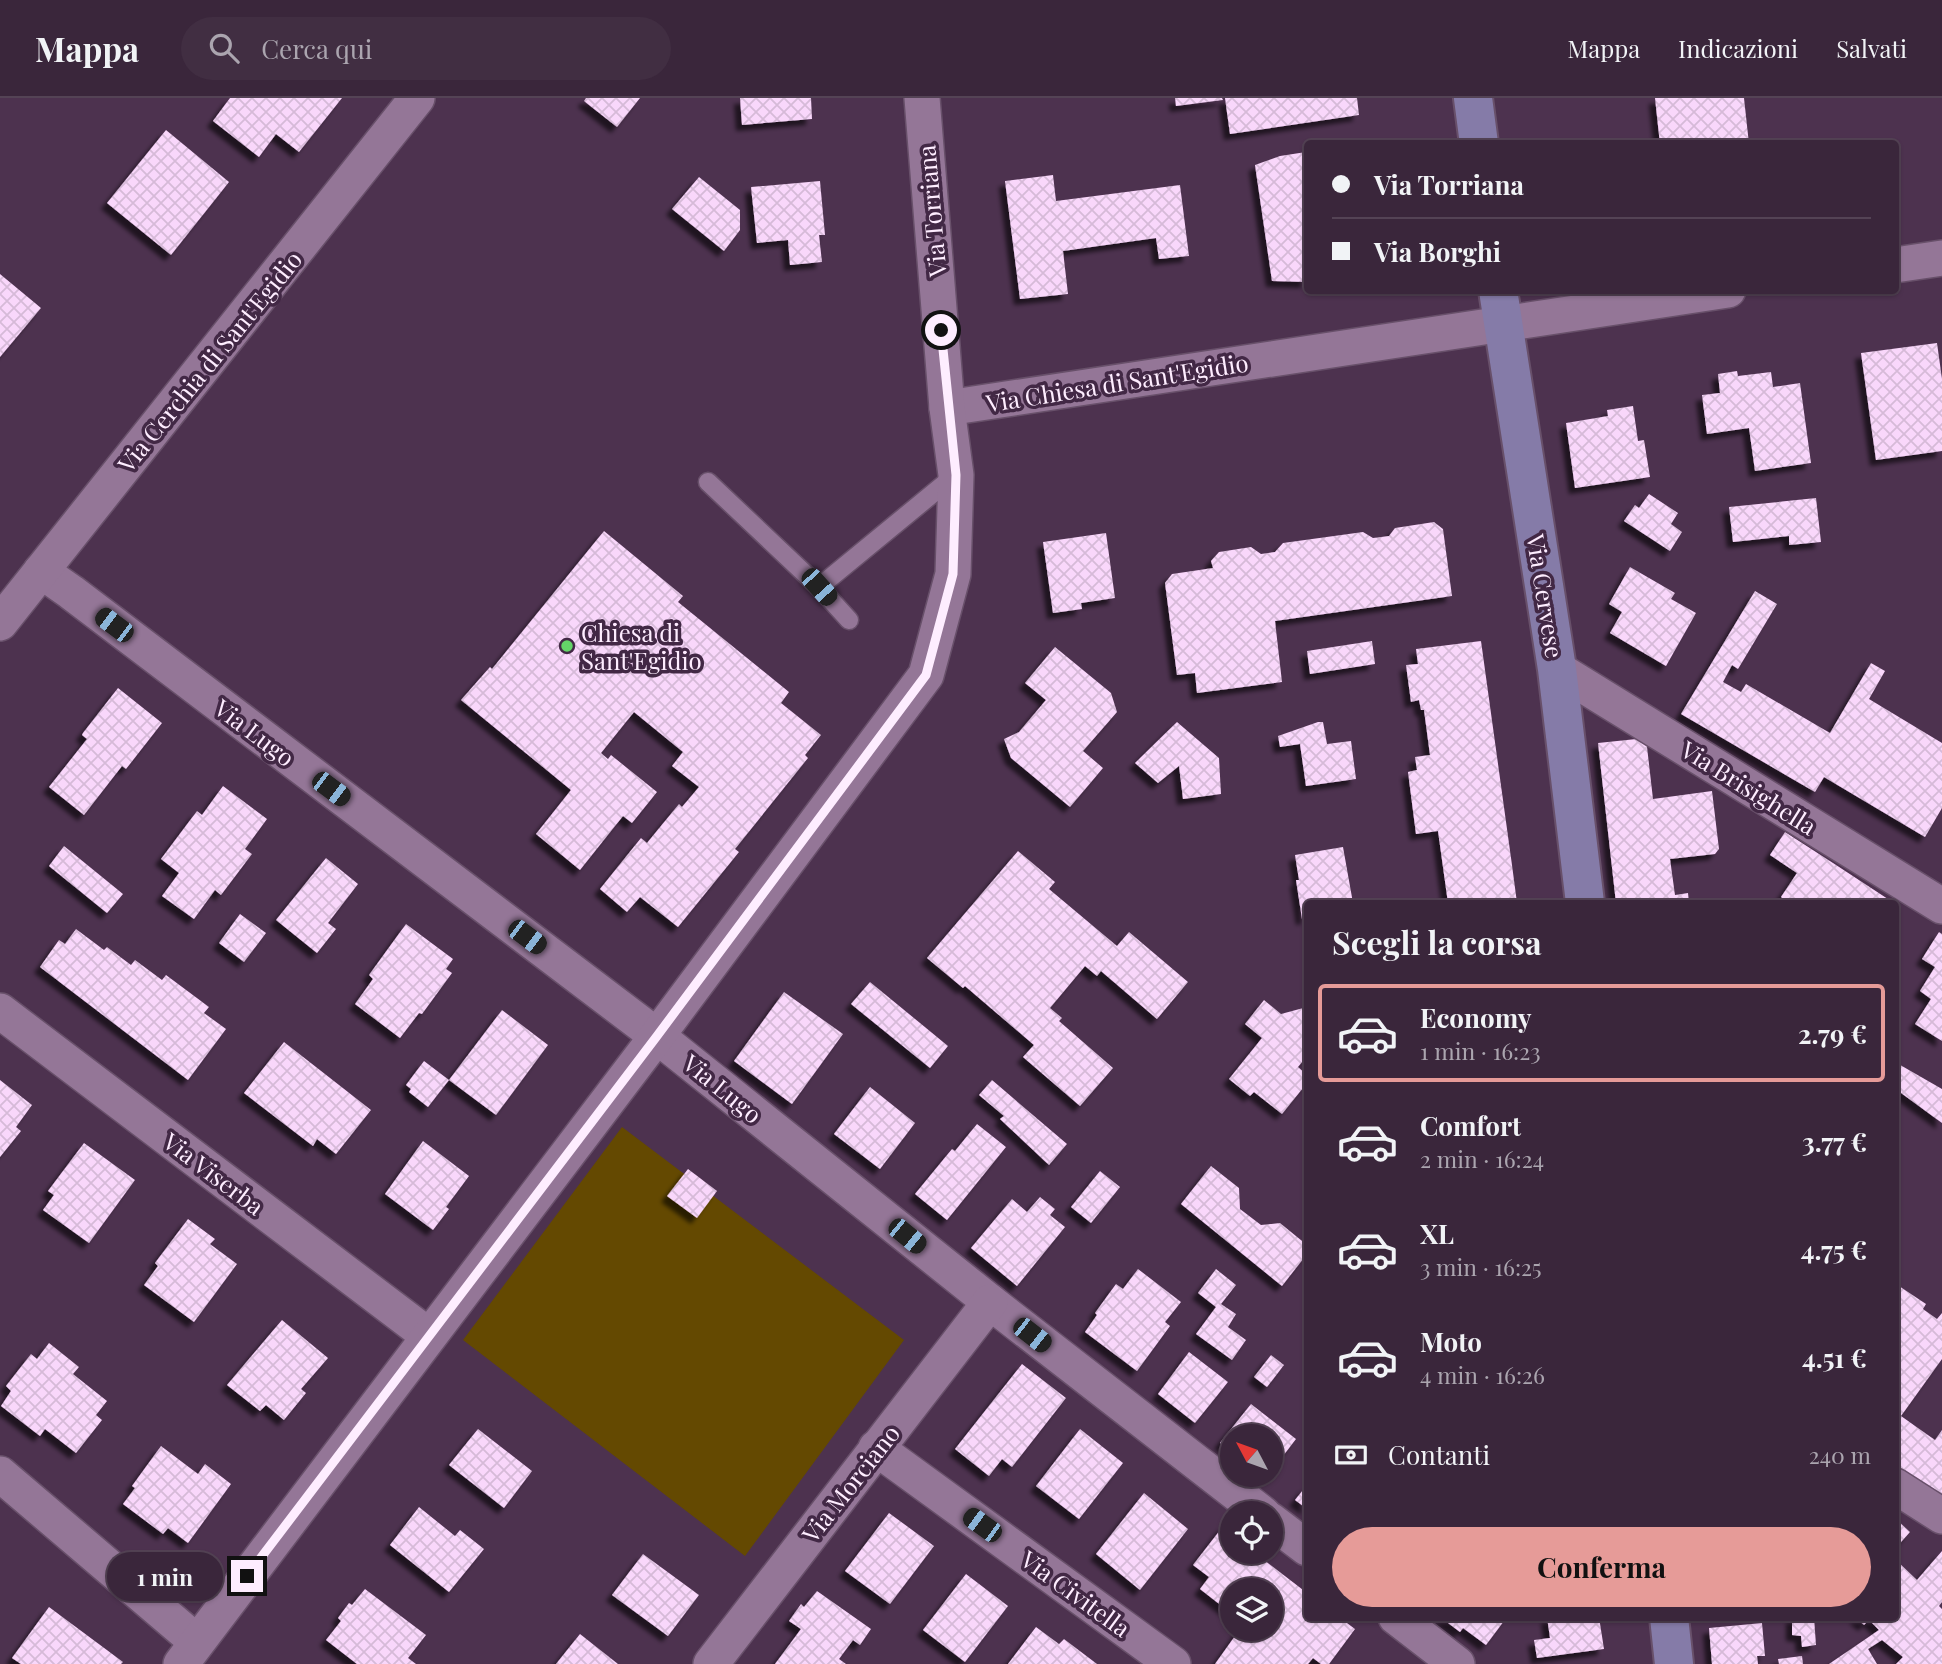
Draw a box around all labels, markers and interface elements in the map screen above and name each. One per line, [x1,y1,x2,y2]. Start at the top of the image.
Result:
search box [181,17,671,80]
text: Mappa [35,26,139,70]
icon: search [205,29,243,67]
text: Cerca qui [261,31,372,66]
text: Mappa [1568,32,1640,64]
text: Indicazioni [1678,32,1798,64]
text: Salvati [1836,32,1907,64]
street label: Via Torriana [909,144,953,279]
text: Via Torriana [1374,167,1524,202]
text: Via Borghi [1374,234,1501,269]
street label: Via Cerchia di Sant'Egidio [109,244,308,479]
route start [925,314,957,346]
street label: Via Chiesa di Sant'Egidio [983,345,1250,419]
street label: Via Cervese [1520,531,1572,660]
car [798,564,841,610]
car [91,604,138,646]
place label: Chiesa di Sant'Egidio [581,616,702,676]
marker: Chiesa di Sant'Egidio [559,638,575,654]
street label: Via Lugo [208,691,302,773]
street label: Via Brisighella [1674,732,1823,841]
car [308,768,355,810]
car [504,916,551,958]
text: Scegli la corsa [1332,920,1542,963]
text: Economy [1420,1000,1531,1035]
icon: car [1336,1002,1399,1065]
text: 2.79 € [1798,1016,1867,1051]
text: 1 min · 16:23 [1420,1035,1541,1066]
street label: Via Lugo [676,1046,769,1130]
text: Comfort [1420,1108,1521,1143]
icon: car [1336,1110,1399,1173]
street label: Via Viserba [156,1124,271,1221]
text: 3.77 € [1802,1124,1867,1159]
text: 2 min · 16:24 [1420,1143,1544,1174]
car [885,1215,930,1257]
text: XL [1420,1216,1454,1251]
icon: car [1336,1218,1399,1281]
text: 4.75 € [1801,1232,1867,1267]
text: 3 min · 16:25 [1420,1251,1542,1282]
car [1009,1314,1056,1356]
text: Moto [1420,1324,1482,1359]
icon: car [1336,1326,1399,1389]
text: 4.51 € [1802,1340,1867,1375]
text: 4 min · 16:26 [1420,1359,1545,1390]
street label: Via Morciano [793,1418,906,1549]
north arrow [1220,1424,1283,1488]
map controls [1220,1424,1283,1641]
icon: cash [1332,1436,1370,1474]
text: Contanti [1388,1437,1490,1472]
text: 240 m [1809,1439,1871,1470]
button: locate [1220,1501,1283,1564]
car [959,1504,1006,1546]
button: Conferma [1332,1527,1871,1607]
street label: Via Civitella [1014,1542,1137,1644]
callout: 1 min [107,1552,222,1600]
route end [231,1560,263,1592]
text: 1 min [137,1561,193,1592]
button: layers [1220,1578,1283,1641]

